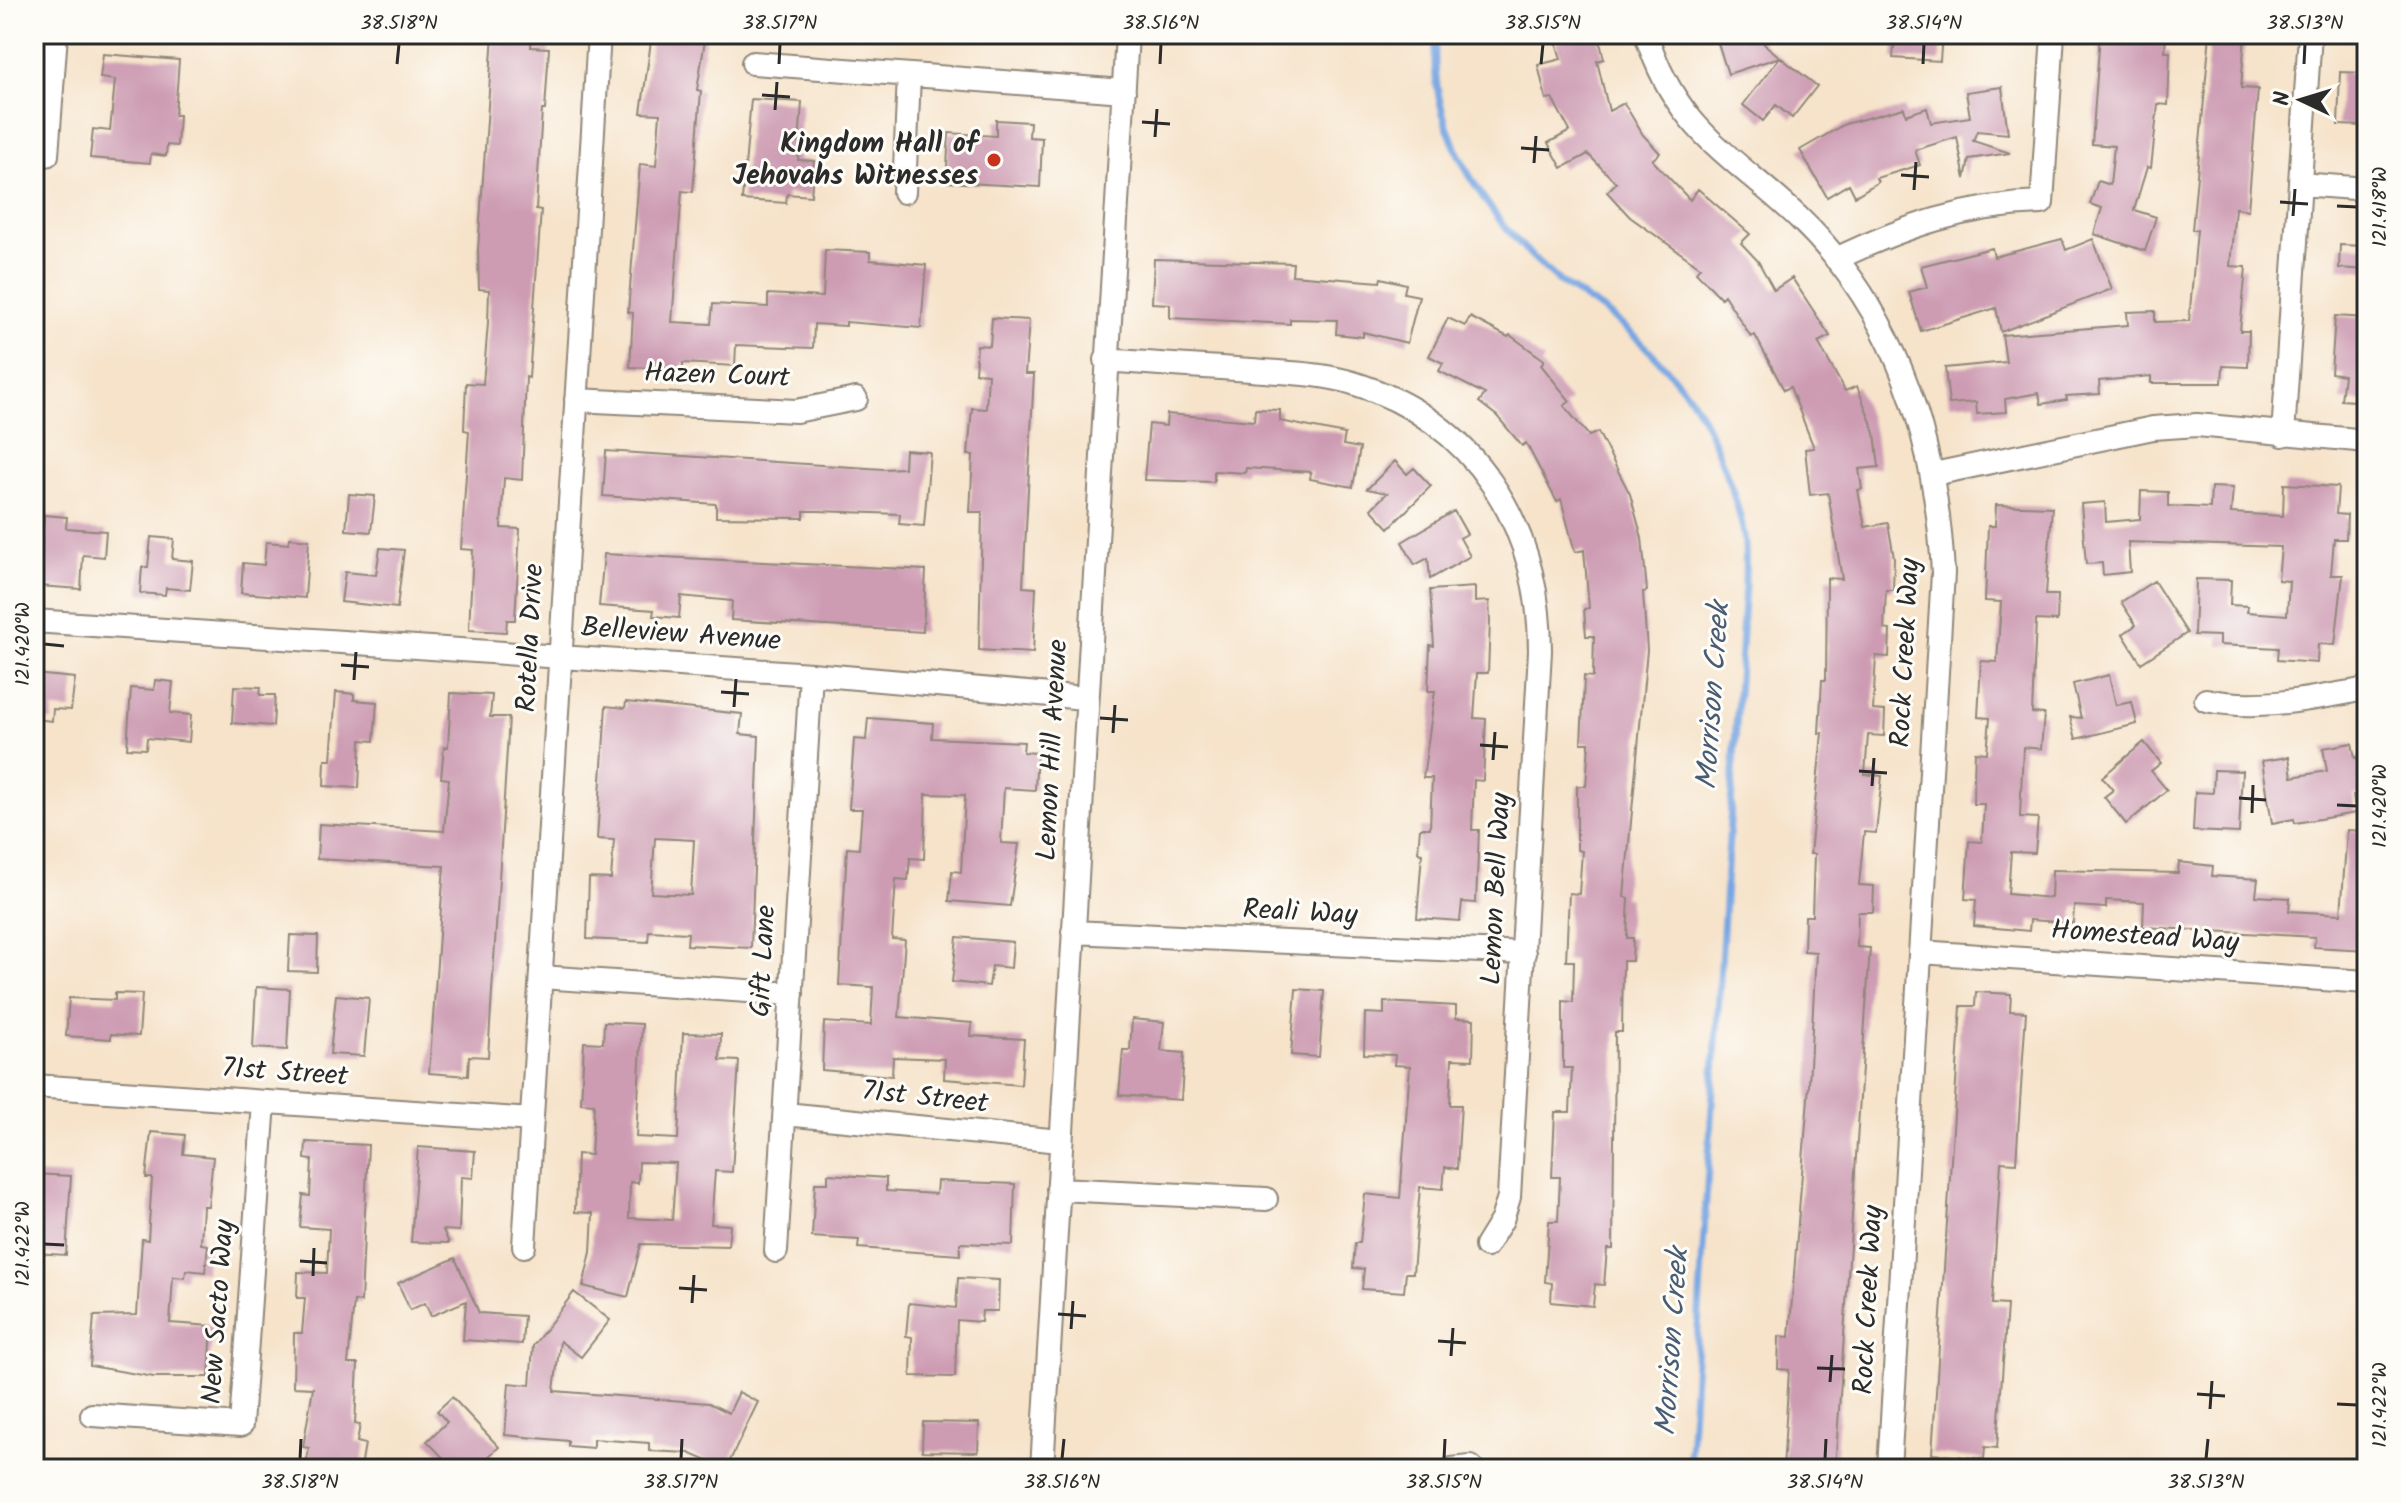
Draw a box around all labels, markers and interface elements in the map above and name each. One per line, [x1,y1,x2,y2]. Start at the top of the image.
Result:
text: 38.518°N [360,8,438,40]
text: 38.517°N [743,8,817,40]
text: 38.516°N [1123,8,1199,40]
text: 38.515°N [1505,8,1581,40]
text: 38.514°N [1886,8,1962,40]
text: 38.513°N [2267,8,2343,40]
north arrow [2261,60,2341,140]
text: N [2266,91,2301,107]
place label: Kingdom Hall of Jehovahs Witnesses [733,122,981,199]
marker: Kingdom Hall of Jehovahs Witnesses [985,151,1003,169]
text: 121.418°W [2365,167,2397,247]
street label: Hazen Court [643,351,792,401]
street label: Rock Creek Way [1879,556,1933,749]
street label: Rotella Drive [505,562,557,714]
water label: Morrison Creek [1684,597,1745,791]
text: 121.420°W [8,602,40,686]
street label: Belleview Avenue [580,606,783,664]
street label: Lemon Hill Avenue [1025,638,1081,862]
text: 121.420°W [2365,764,2397,848]
street label: Lemon Bell Way [1469,791,1525,986]
street label: Reali Way [1241,888,1359,939]
street label: Gift Lane [739,903,789,1018]
street label: Homestead Way [2050,908,2241,966]
street label: 71st Street [220,1046,351,1100]
street label: 71st Street [860,1069,992,1127]
text: 121.422°W [8,1201,40,1287]
street label: Rock Creek Way [1842,1203,1896,1396]
street label: New Sacto Way [190,1217,248,1406]
water label: Morrison Creek [1643,1243,1704,1437]
text: 121.422°W [2365,1362,2397,1448]
text: 38.518°N [261,1467,339,1499]
text: 38.517°N [644,1467,718,1499]
text: 38.516°N [1024,1467,1100,1499]
text: 38.515°N [1406,1467,1482,1499]
text: 38.514°N [1787,1467,1863,1499]
text: 38.513°N [2168,1467,2244,1499]

